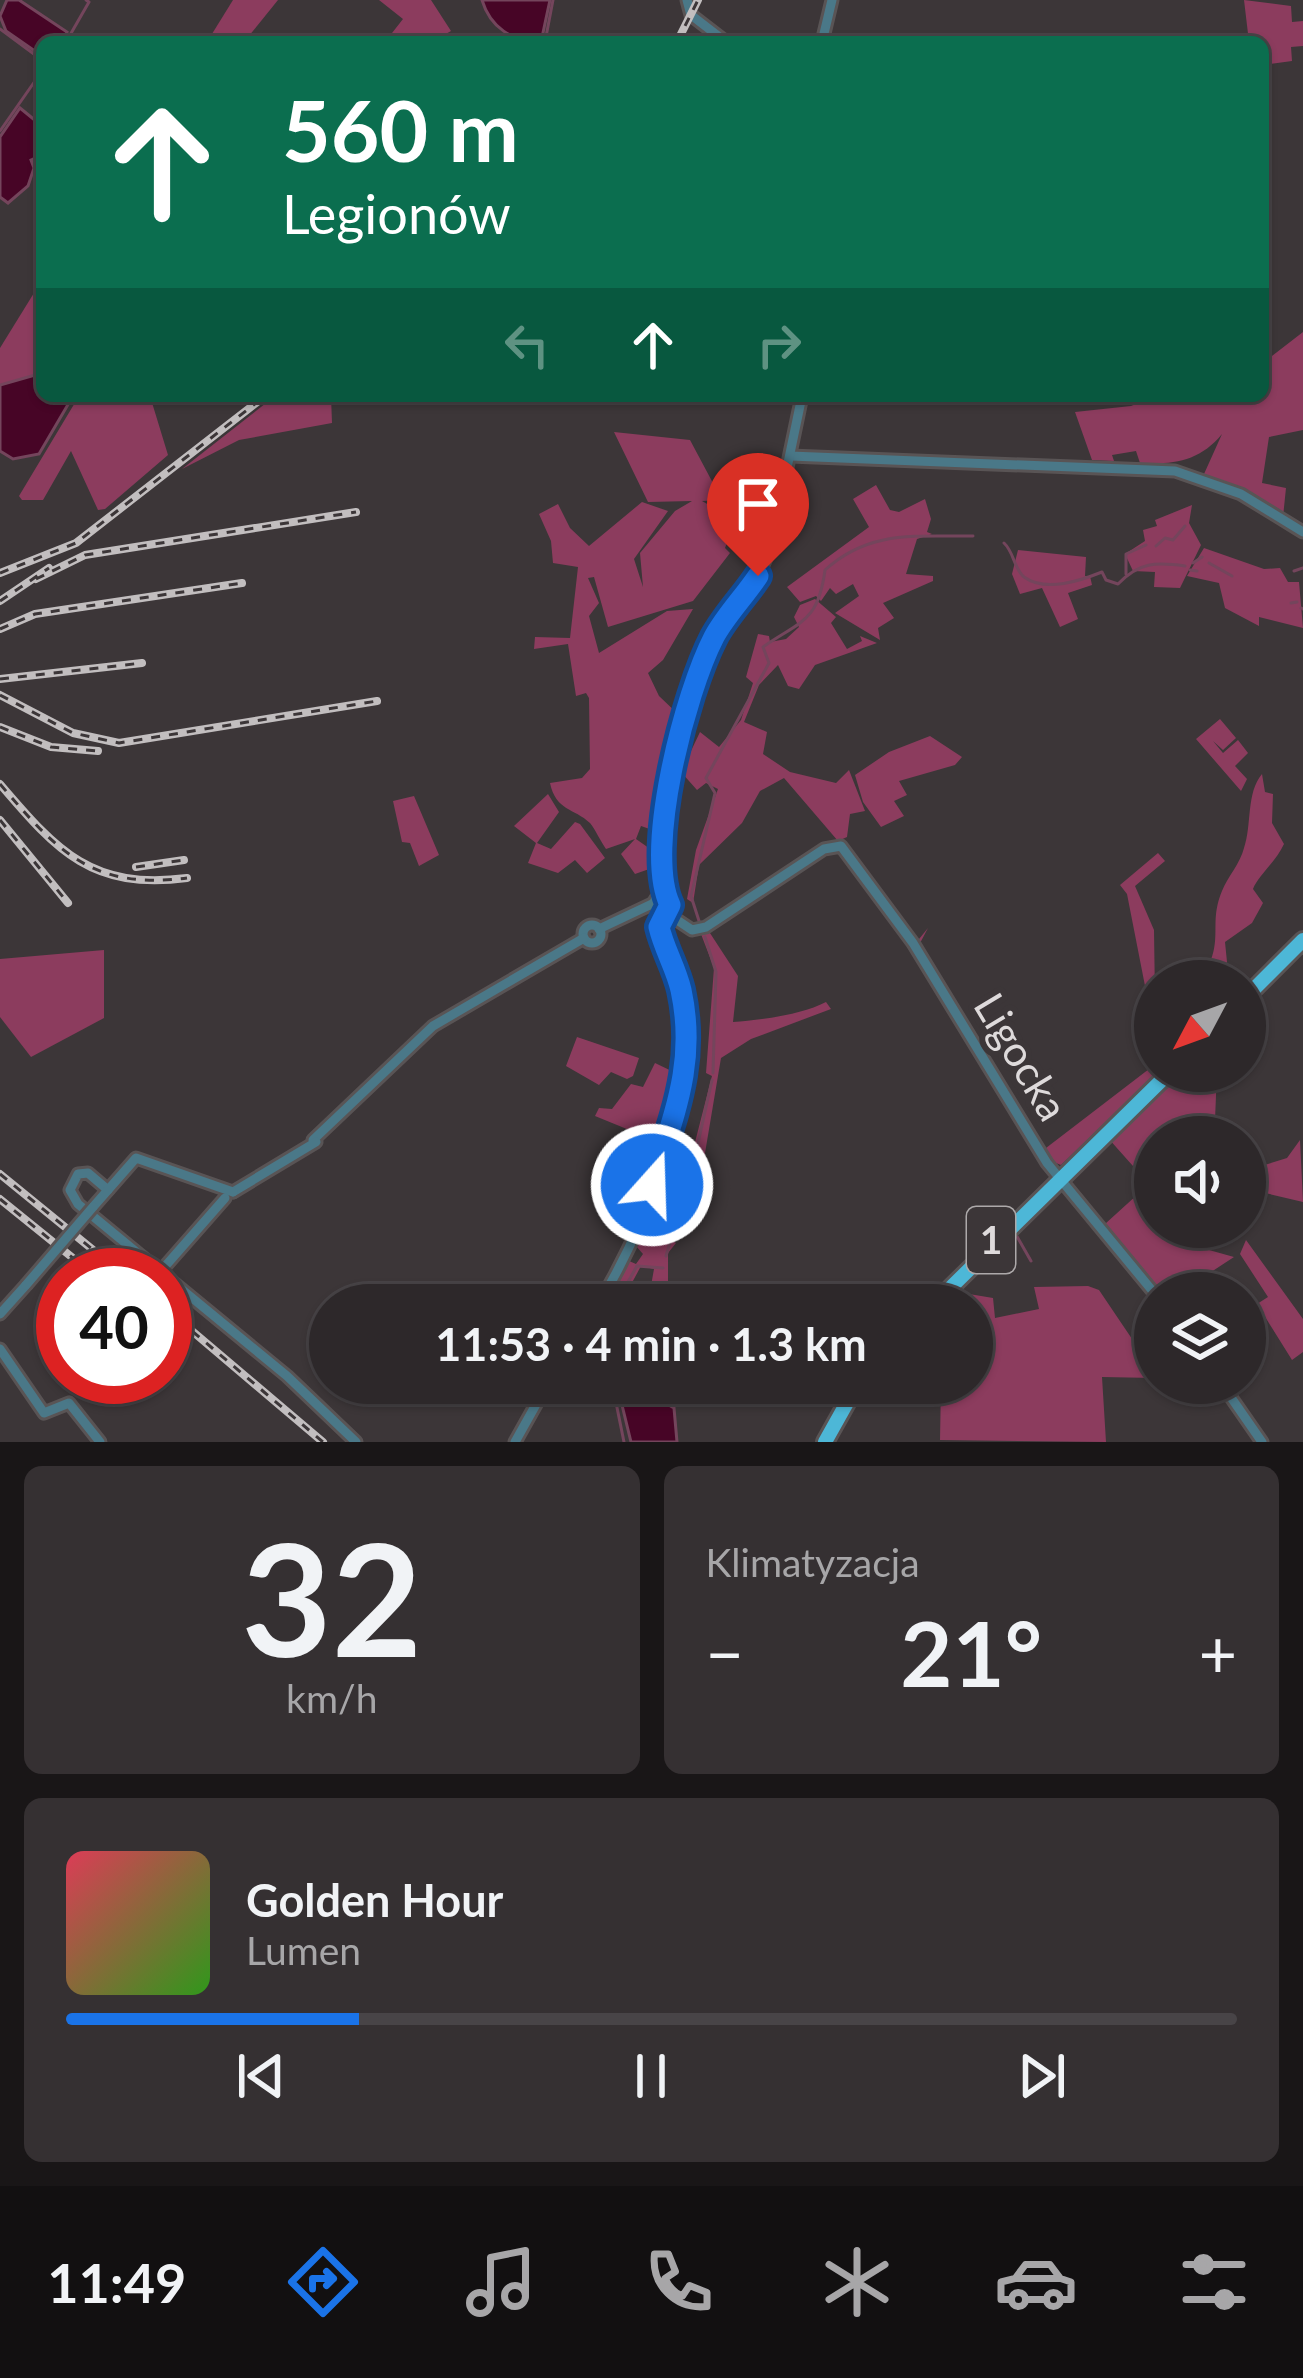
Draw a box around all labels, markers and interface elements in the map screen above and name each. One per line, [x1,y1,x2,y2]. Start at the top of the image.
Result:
text: 560 m [282,79,519,180]
icon: ahead [84,84,240,240]
text: Legionów [282,181,511,246]
icon: left [494,312,560,378]
icon: ahead [620,312,686,378]
icon: right [746,312,812,378]
pin [707,453,809,576]
icon: arrive [725,471,791,537]
north arrow [1134,960,1266,1092]
map controls [1134,960,1266,1404]
street label: Ligocka [965,984,1079,1129]
button: sound [1134,1116,1266,1248]
position arrow [589,1122,715,1248]
road number: 1 [967,1207,1015,1273]
speed limit sign: 40 [36,1248,192,1404]
button: layers [1134,1272,1266,1404]
text: 11:53 · 4 min · 1.3 km [435,1317,867,1371]
text: 32 [241,1503,422,1690]
text: Klimatyzacja [706,1539,920,1585]
text: 21° [900,1598,1042,1706]
text: − [706,1613,744,1692]
text: + [1199,1613,1237,1692]
text: km/h [286,1675,377,1721]
text: Golden Hour [246,1873,503,1927]
text: Lumen [246,1927,361,1973]
icon: previous [228,2043,294,2109]
icon: pause [618,2043,684,2109]
icon: next [1009,2043,1075,2109]
icon: directions [281,2240,365,2324]
icon: music [459,2240,543,2324]
icon: phone [637,2240,721,2324]
icon: climate [815,2240,899,2324]
icon: car [994,2240,1078,2324]
icon: filters [1172,2240,1256,2324]
text: 11:49 [47,2250,186,2315]

